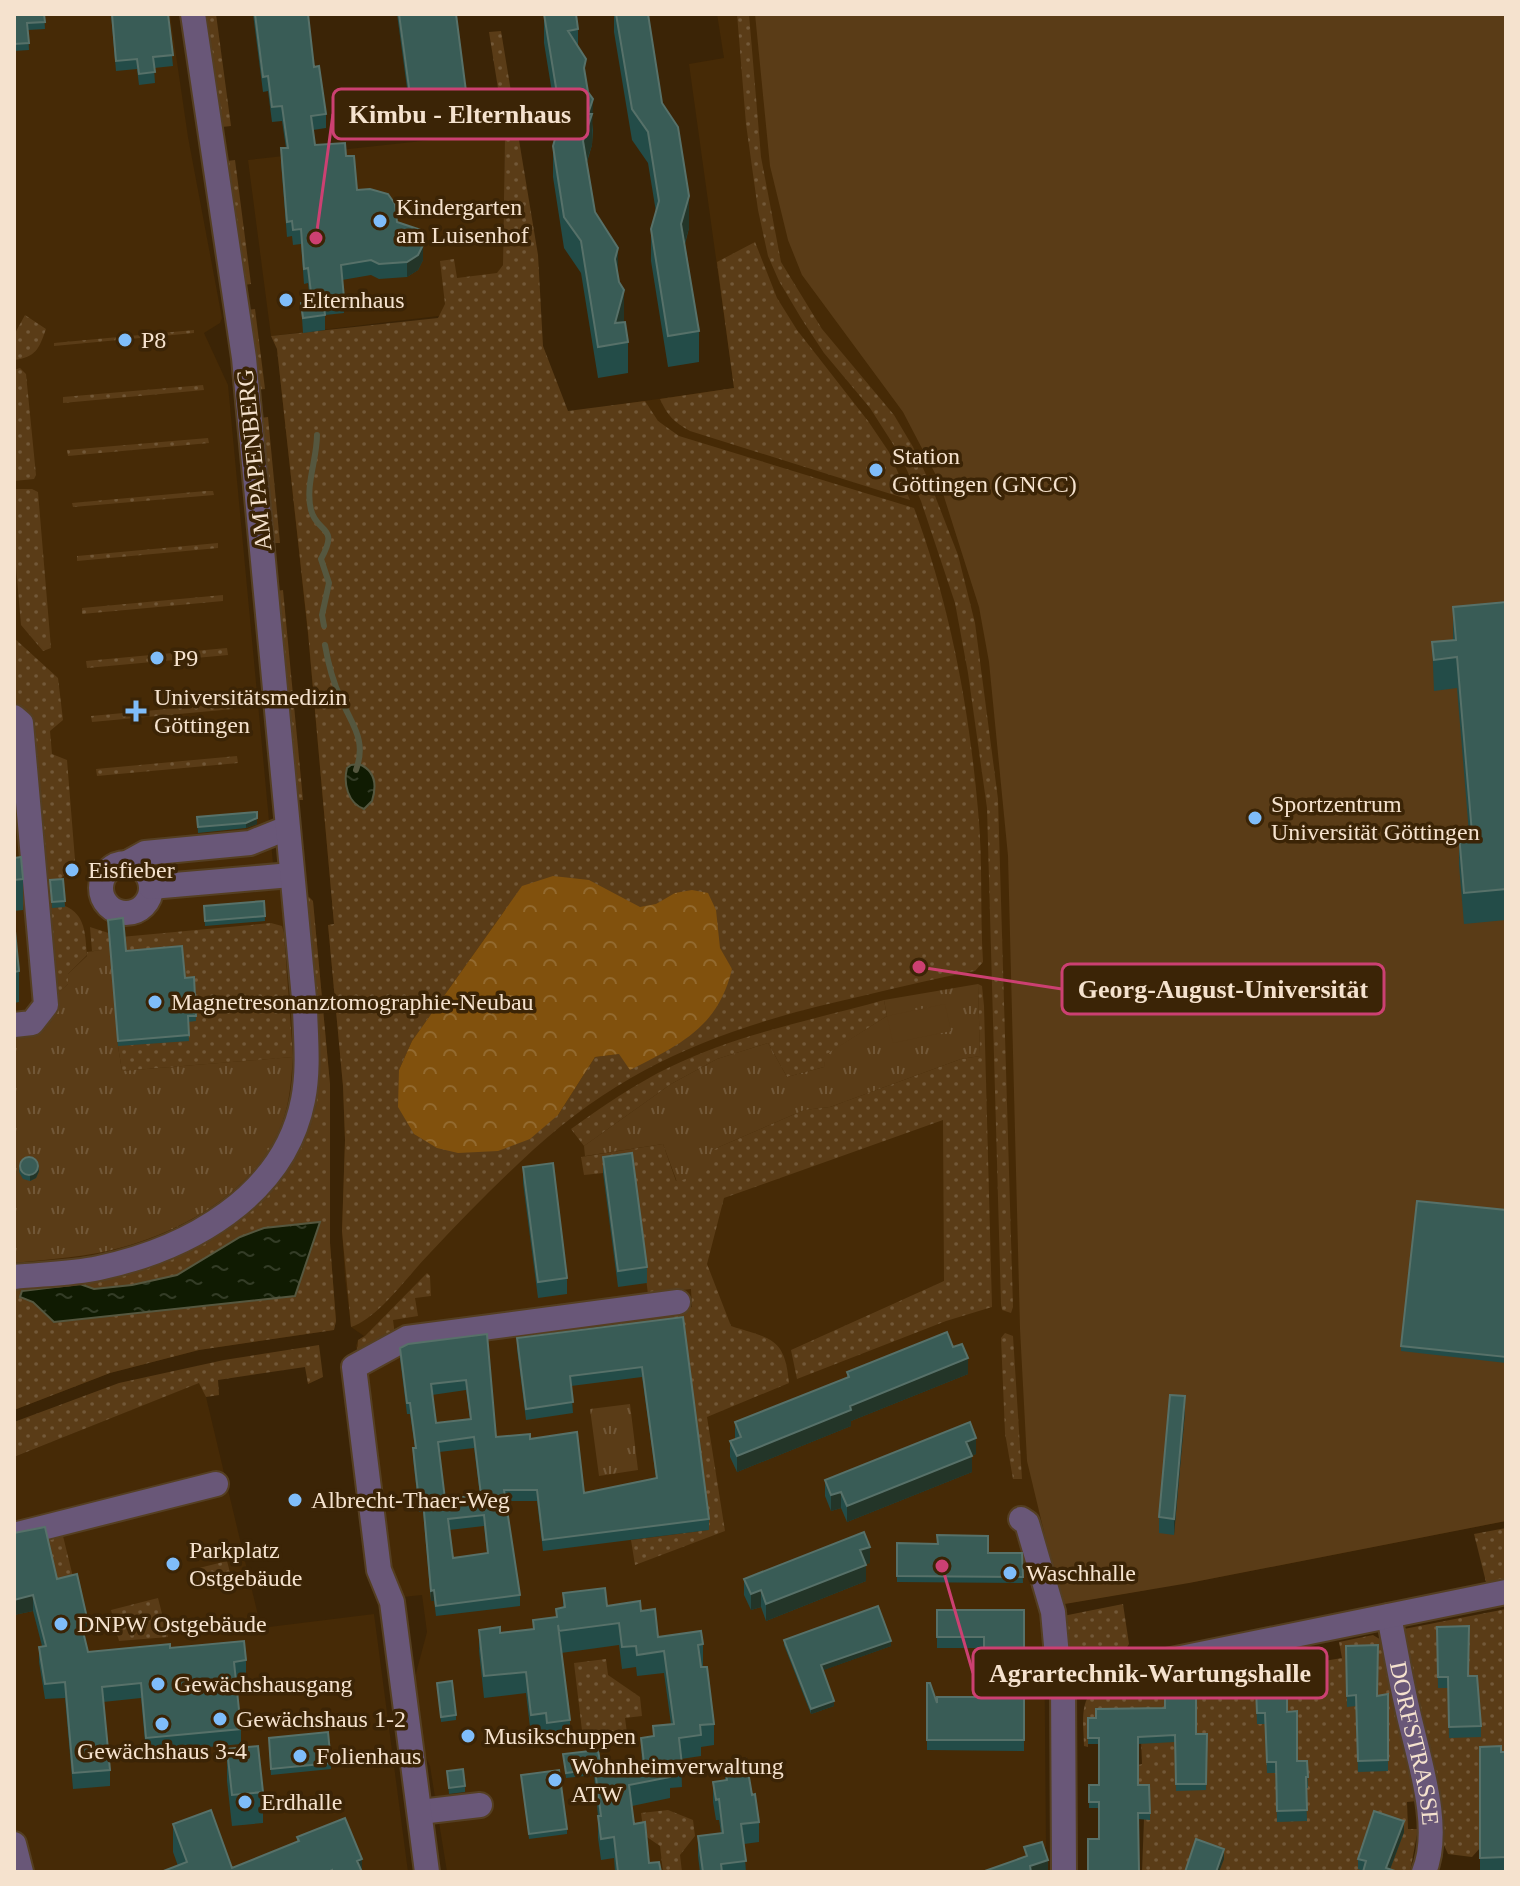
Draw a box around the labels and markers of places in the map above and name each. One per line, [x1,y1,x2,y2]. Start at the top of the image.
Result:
callout: Kimbu - Elternhaus [333,89,588,139]
place label: Kindergarten am Luisenhof [396,194,529,248]
marker: Kindergarten am Luisenhof [371,212,389,230]
place label: Elternhaus [302,287,405,313]
marker: Elternhaus [277,291,295,309]
place label: P8 [141,327,166,353]
marker: P8 [116,331,134,349]
place label: Station Göttingen (GNCC) [892,443,1077,497]
marker: Station Göttingen (GNCC) [867,461,885,479]
place label: P9 [173,645,198,671]
marker: P9 [148,649,166,667]
place label: Universitätsmedizin Göttingen [154,684,347,738]
marker: Universitätsmedizin Göttingen [125,700,147,722]
place label: Sportzentrum Universität Göttingen [1271,791,1480,845]
marker: Sportzentrum Universität Göttingen [1246,809,1264,827]
place label: Eisfieber [88,857,175,883]
marker: Eisfieber [63,861,81,879]
callout: Georg-August-Universität [1062,964,1384,1014]
place label: Magnetresonanztomographie-Neubau [171,989,534,1015]
marker: Magnetresonanztomographie-Neubau [146,993,164,1011]
place label: Albrecht-Thaer-Weg [311,1487,510,1513]
marker: Albrecht-Thaer-Weg [286,1491,304,1509]
place label: Parkplatz Ostgebäude [189,1537,302,1591]
marker: Parkplatz Ostgebäude [164,1555,182,1573]
place label: Waschhalle [1026,1560,1136,1586]
marker: Waschhalle [1001,1564,1019,1582]
place label: DNPW Ostgebäude [77,1611,267,1637]
marker: DNPW Ostgebäude [52,1615,70,1633]
callout: Agrartechnik-Wartungshalle [973,1648,1327,1698]
place label: Gewächshausgang [174,1671,353,1697]
marker: Gewächshausgang [149,1675,167,1693]
place label: Gewächshaus 1-2 [236,1706,406,1732]
marker: Gewächshaus 1-2 [211,1710,229,1728]
marker: Gewächshaus 3-4 [153,1715,171,1733]
place label: Musikschuppen [484,1723,636,1749]
marker: Musikschuppen [459,1727,477,1745]
place label: Gewächshaus 3-4 [77,1738,247,1764]
place label: Folienhaus [316,1743,421,1769]
marker: Folienhaus [291,1747,309,1765]
place label: Wohnheimverwaltung ATW [571,1753,784,1807]
marker: Wohnheimverwaltung ATW [546,1771,564,1789]
place label: Erdhalle [261,1789,342,1815]
marker: Erdhalle [236,1793,254,1811]

